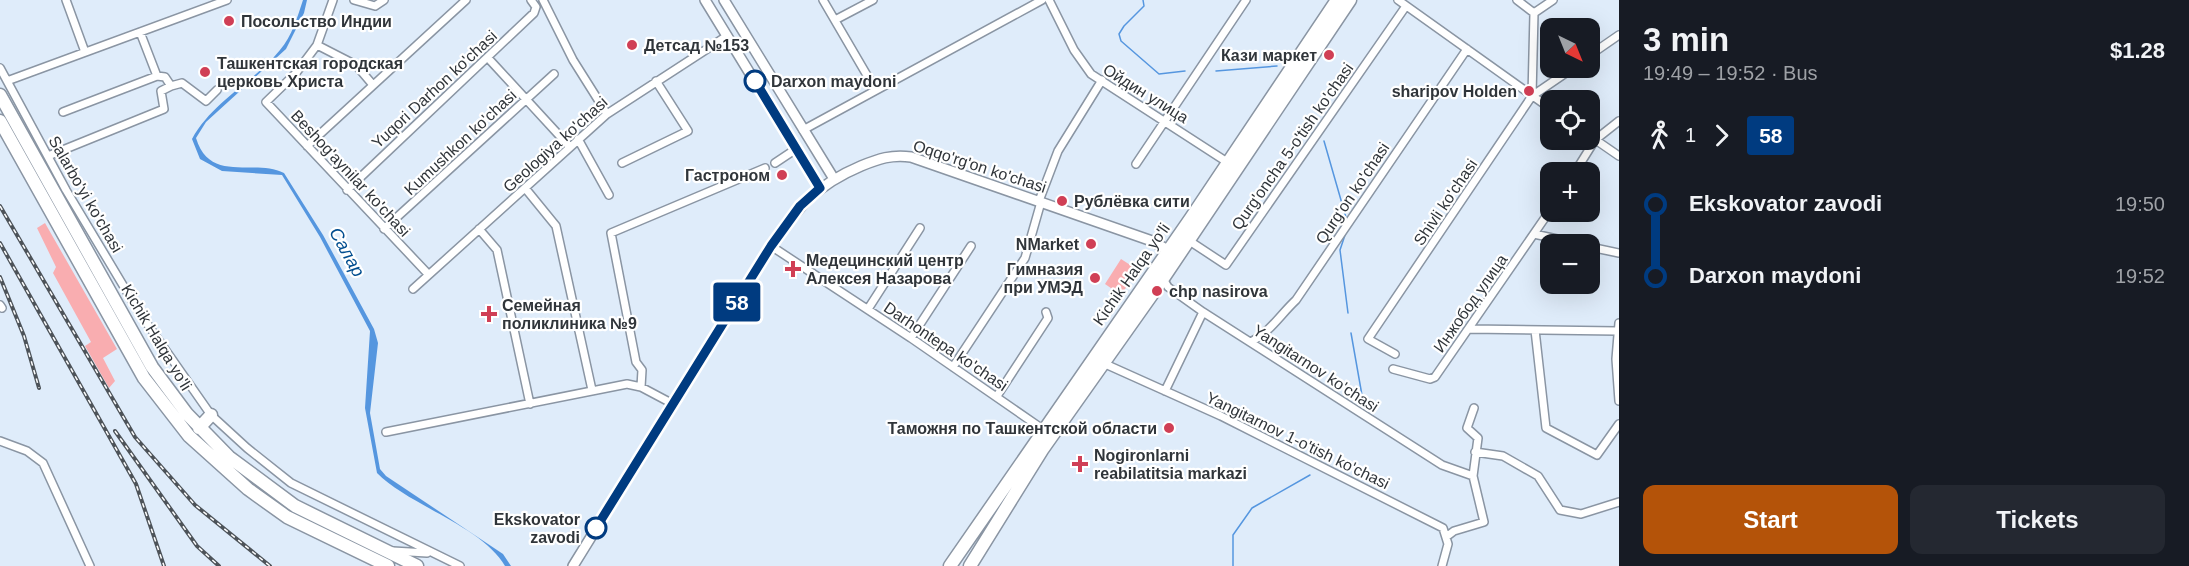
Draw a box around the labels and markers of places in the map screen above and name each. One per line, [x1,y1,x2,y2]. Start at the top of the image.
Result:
place label: Посольство Индии [241,13,392,30]
marker: Посольство Индии [222,14,236,28]
place label: Детсад №153 [644,37,749,54]
marker: Детсад №153 [625,38,639,52]
place label: Кази маркет [1221,47,1317,64]
marker: Кази маркет [1322,48,1336,62]
place label: Ташкентская городская церковь Христа [217,55,403,90]
marker: Ташкентская городская церковь Христа [198,65,212,79]
marker: Darxon maydoni [744,70,766,92]
place label: Darxon maydoni [771,73,896,90]
place label: sharipov Holden [1392,83,1517,100]
marker: sharipov Holden [1522,84,1536,98]
place label: Гастроном [685,167,770,184]
marker: Гастроном [775,168,789,182]
place label: Рублёвка сити [1074,193,1190,210]
marker: Рублёвка сити [1055,194,1069,208]
place label: NMarket [1016,236,1080,253]
marker: NMarket [1084,237,1098,251]
place label: Медецинский центр Алексея Назарова [806,252,964,287]
marker: Медецинский центр Алексея Назарова [784,260,802,278]
place label: Гимназия при УМЭД [1004,261,1084,296]
marker: Гимназия при УМЭД [1088,271,1102,285]
place label: chp nasirova [1169,283,1268,300]
marker: chp nasirova [1150,284,1164,298]
place label: Семейная поликлиника №9 [502,297,637,332]
marker: Семейная поликлиника №9 [480,305,498,323]
place label: Таможня по Ташкентской области [887,420,1157,437]
marker: Таможня по Ташкентской области [1162,421,1176,435]
place label: Nogironlarni reabilatitsia markazi [1094,447,1247,482]
marker: Nogironlarni reabilatitsia markazi [1071,455,1089,473]
place label: Ekskovator zavodi [494,511,580,546]
marker: Ekskovator zavodi [585,517,607,539]

